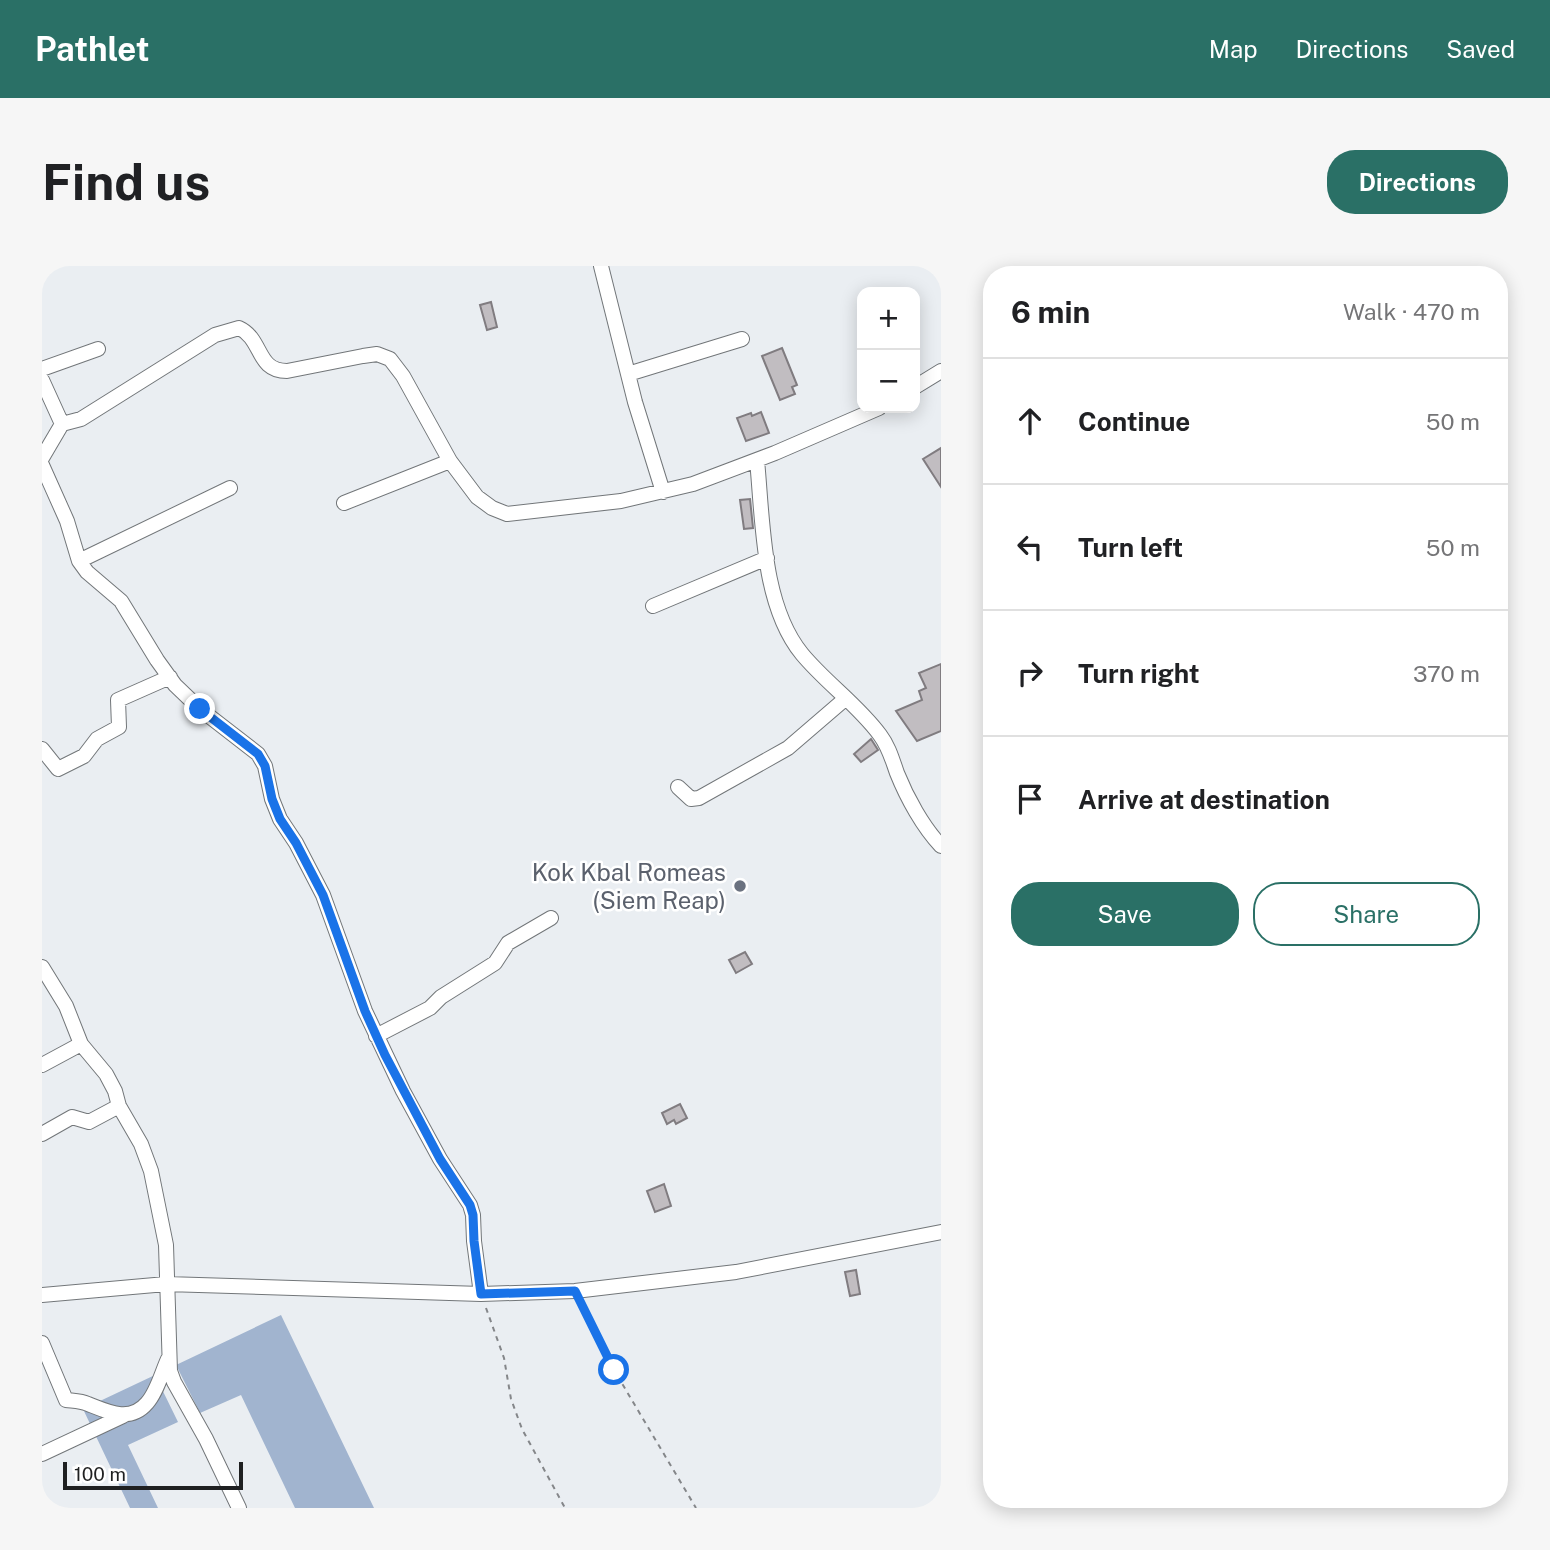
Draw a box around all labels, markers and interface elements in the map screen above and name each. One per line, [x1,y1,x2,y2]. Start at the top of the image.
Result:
text: Pathlet [35,30,150,68]
text: Map [1209,35,1258,63]
text: Directions [1296,35,1408,63]
text: Saved [1446,35,1515,63]
button: Directions [1327,150,1508,214]
text: Find us [42,153,210,211]
map controls [857,287,920,413]
button: + [857,287,920,350]
text: 6 min [1011,294,1090,330]
text: Walk · 470 m [1343,298,1480,325]
button: − [857,350,920,413]
icon: ahead [1011,402,1049,440]
text: Continue [1078,406,1190,437]
text: 50 m [1426,408,1480,435]
icon: left [1011,528,1049,566]
text: Turn left [1078,532,1183,563]
text: 50 m [1426,534,1480,561]
icon: right [1011,654,1049,692]
text: Turn right [1078,658,1200,689]
text: 370 m [1413,660,1480,687]
route end [184,693,215,724]
icon: arrive [1011,780,1049,818]
text: Arrive at destination [1078,784,1330,815]
place label: Kok Kbal Romeas (Siem Reap) [532,858,726,914]
marker: Kok Kbal Romeas (Siem Reap) [732,878,748,894]
button: Save [1011,882,1239,946]
button: Share [1253,882,1480,946]
route start [598,1354,629,1385]
scale bar [63,1459,243,1491]
text: 100 m [74,1463,126,1485]

